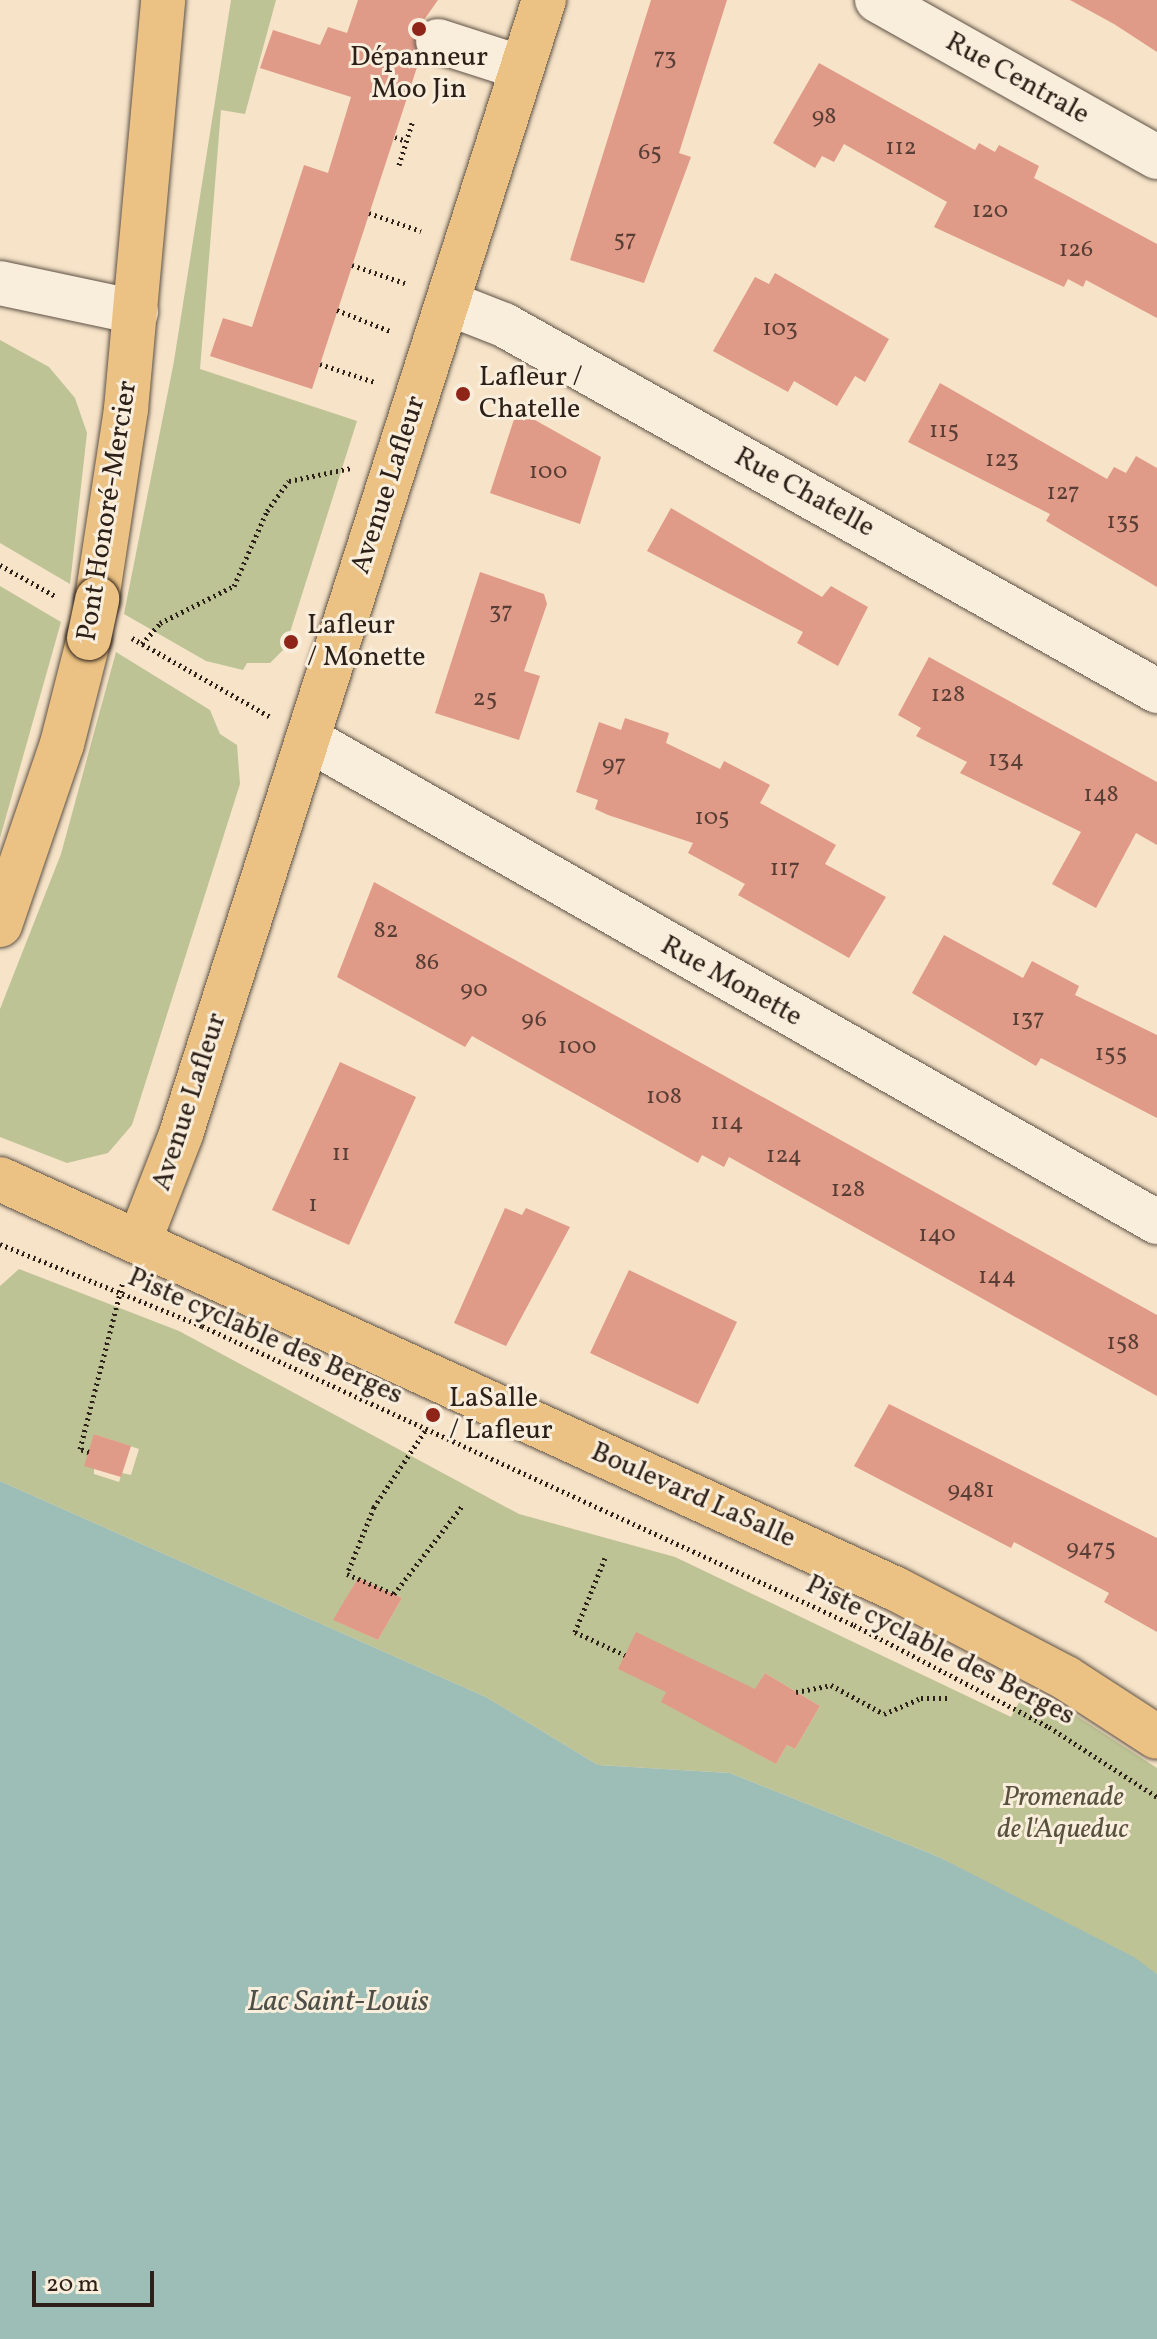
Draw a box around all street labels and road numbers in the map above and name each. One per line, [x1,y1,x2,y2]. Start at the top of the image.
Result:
street label: Rue Centrale [939,26,1095,132]
street label: Pont Honoré-Mercier [71,379,145,643]
street label: Avenue Lafleur [344,392,434,578]
street label: Rue Chatelle [728,441,880,545]
street label: Rue Monette [654,929,808,1035]
street label: Avenue Lafleur [145,1009,235,1195]
street label: Piste cyclable des Berges [122,1261,408,1413]
street label: Boulevard LaSalle [585,1436,801,1556]
street label: Piste cyclable des Berges [800,1568,1080,1734]

